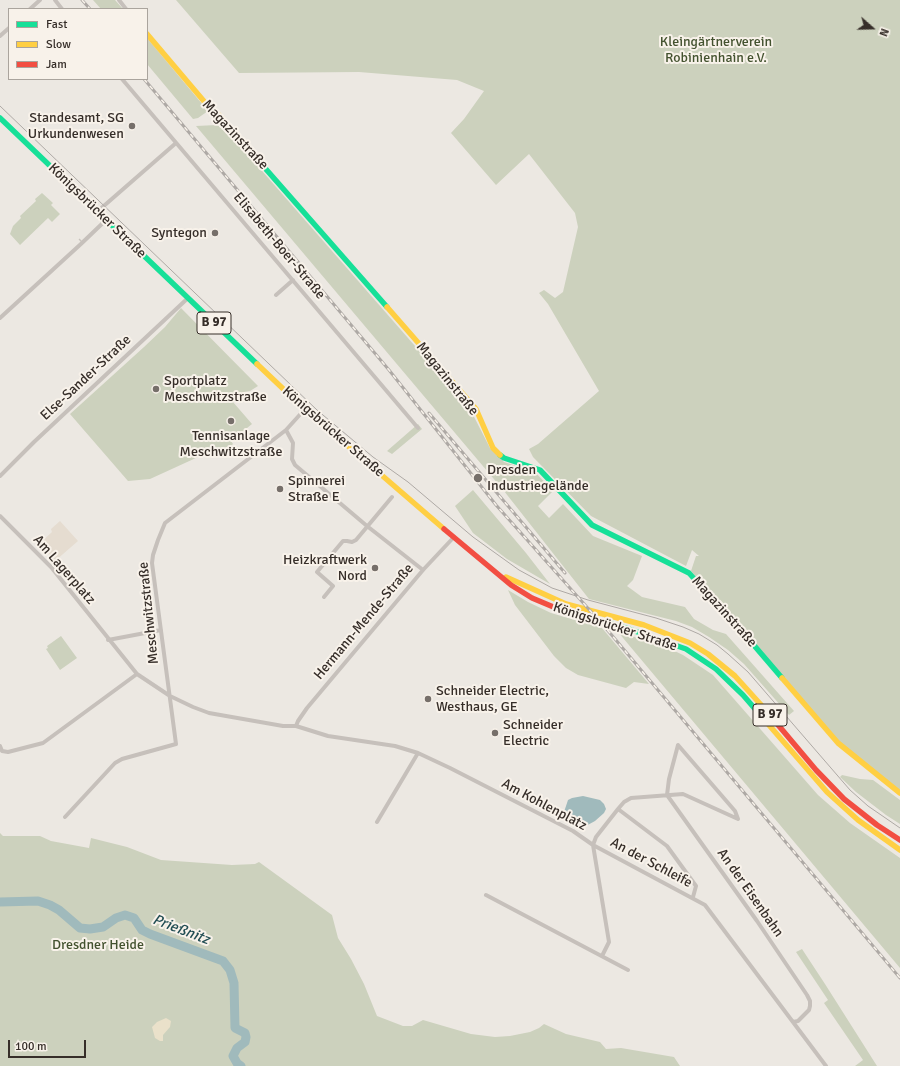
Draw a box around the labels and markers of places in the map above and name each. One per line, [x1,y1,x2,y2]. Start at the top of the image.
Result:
place label: Standesamt, SG Urkundenwesen [28,110,124,142]
marker: Standesamt, SG Urkundenwesen [127,121,137,131]
place label: Syntegon [151,225,207,241]
marker: Syntegon [210,228,220,238]
place label: Sportplatz Meschwitzstraße [164,373,267,406]
marker: Sportplatz Meschwitzstraße [151,384,161,394]
marker: Tennisanlage Meschwitzstraße [226,416,236,426]
place label: Tennisanlage Meschwitzstraße [180,428,282,460]
place label: Dresden Industriegelände [487,462,589,494]
marker: Dresden Industriegelände [472,472,484,484]
place label: Spinnerei Straße E [288,473,345,506]
marker: Spinnerei Straße E [275,484,285,494]
place label: Heizkraftwerk Nord [283,552,367,584]
marker: Heizkraftwerk Nord [370,563,380,573]
place label: Schneider Electric, Westhaus, GE [436,683,549,716]
marker: Schneider Electric, Westhaus, GE [423,694,433,704]
place label: Schneider Electric [503,717,563,750]
marker: Schneider Electric [490,728,500,738]

